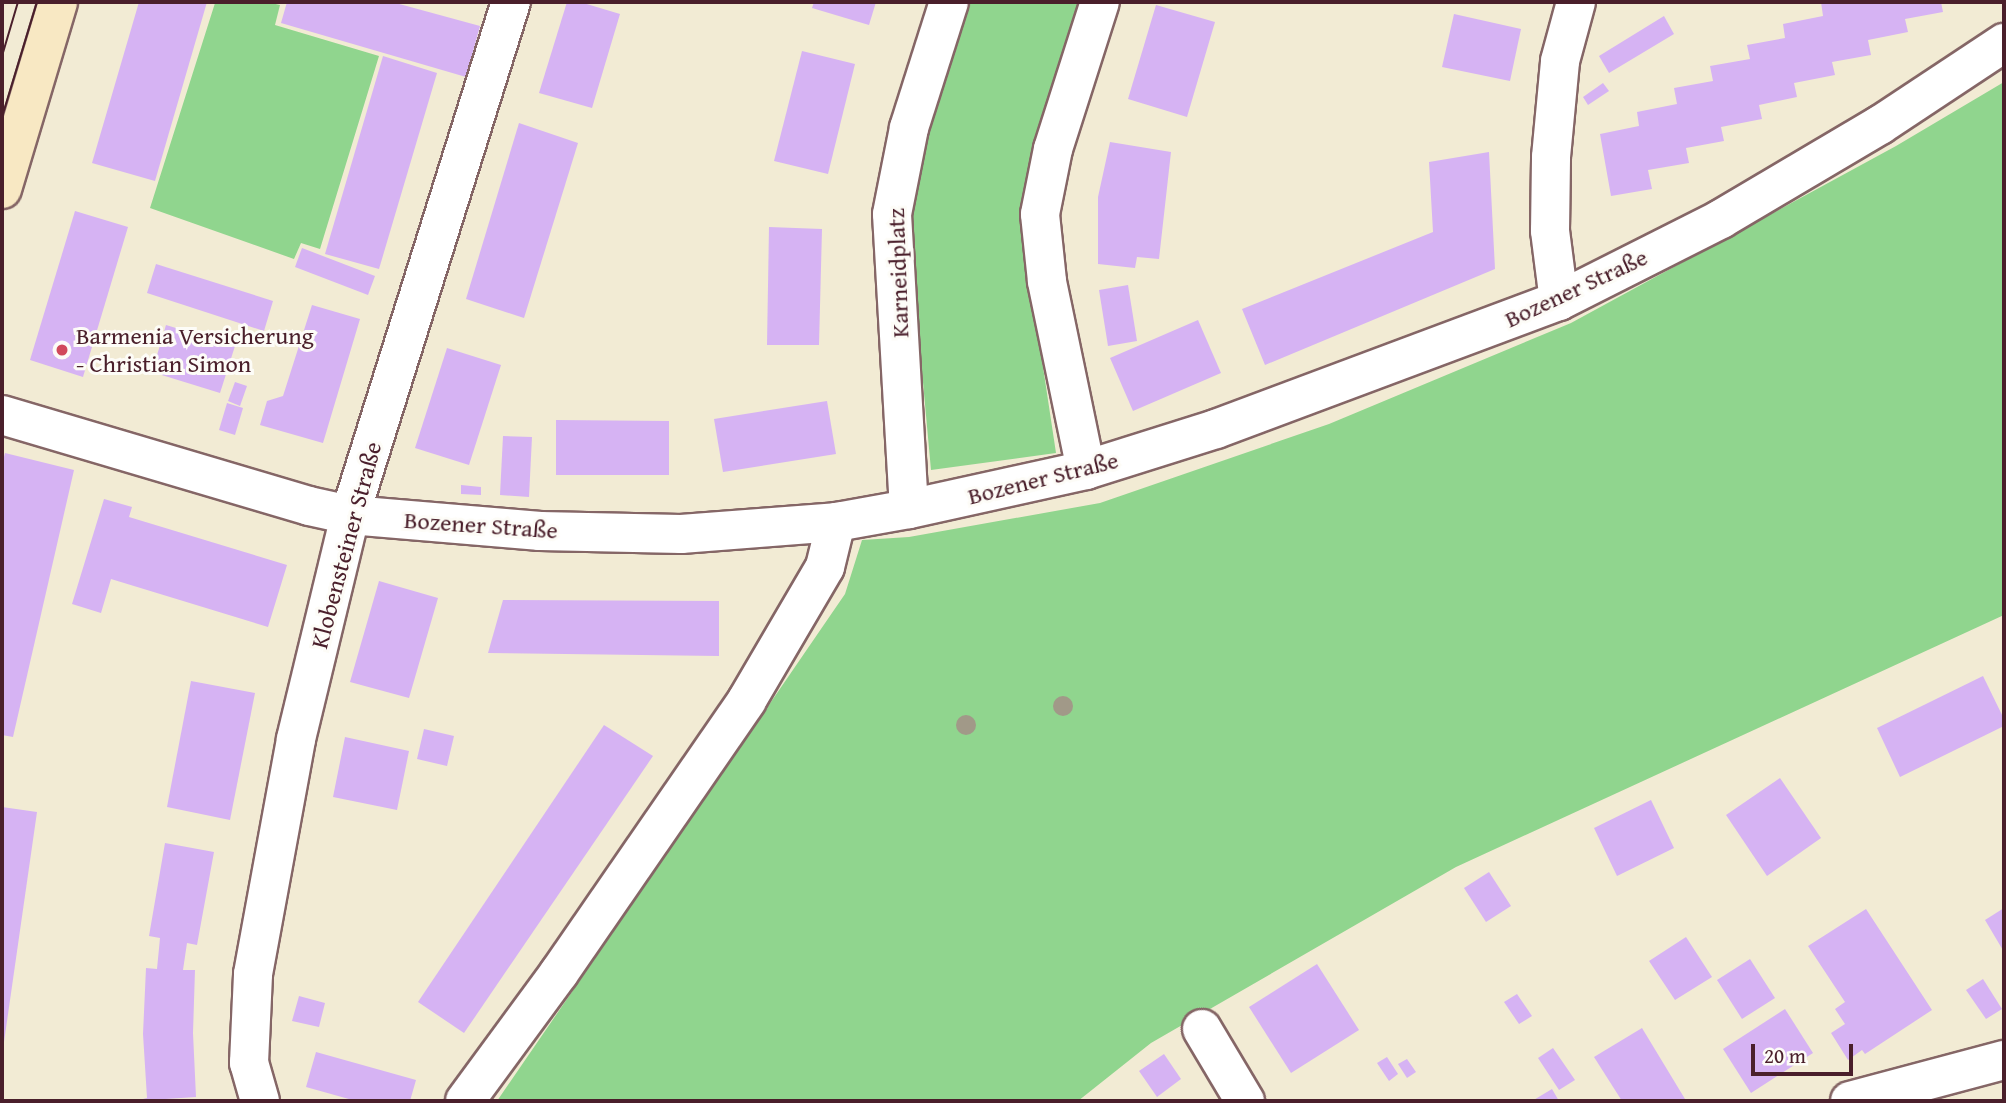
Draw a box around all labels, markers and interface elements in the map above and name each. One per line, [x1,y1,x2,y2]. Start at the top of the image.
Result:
street label: Karneidplatz [881,208,915,338]
street label: Bozener Straße [1500,242,1652,334]
place label: Barmenia Versicherung - Christian Simon [76,322,314,378]
marker: Barmenia Versicherung - Christian Simon [54,342,70,358]
street label: Klobensteiner Straße [305,439,387,651]
street label: Bozener Straße [965,445,1121,511]
street label: Bozener Straße [403,505,559,545]
scale bar [1754,1030,1856,1074]
text: 20 m [1764,1040,1806,1071]

